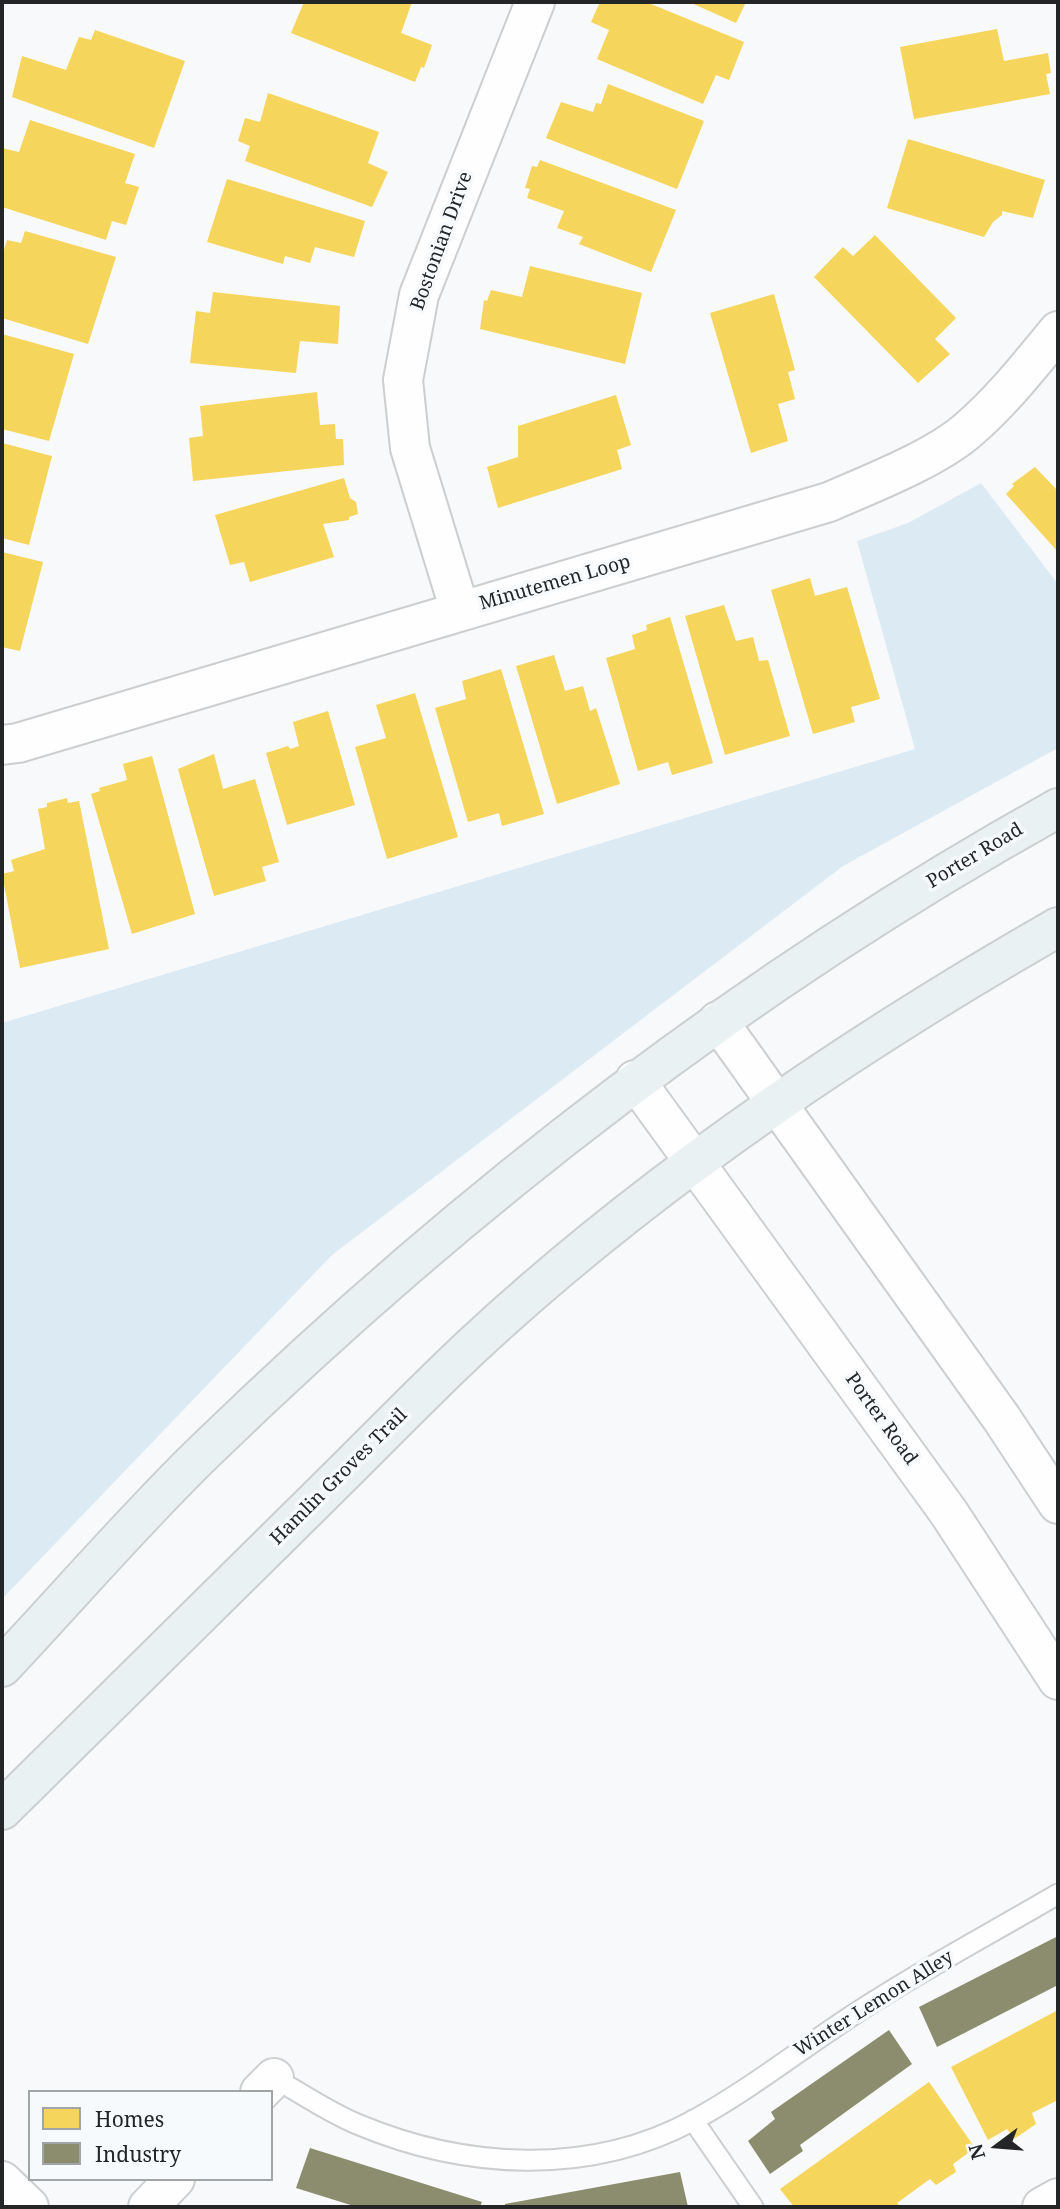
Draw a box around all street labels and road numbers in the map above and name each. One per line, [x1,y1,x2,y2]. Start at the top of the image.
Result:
street label: Bostonian Drive [406,169,478,313]
street label: Minutemen Loop [477,551,633,615]
street label: Porter Road [923,818,1027,894]
street label: Porter Road [840,1369,922,1469]
street label: Hamlin Groves Trail [266,1404,412,1550]
street label: Winter Lemon Alley [790,1946,958,2062]

